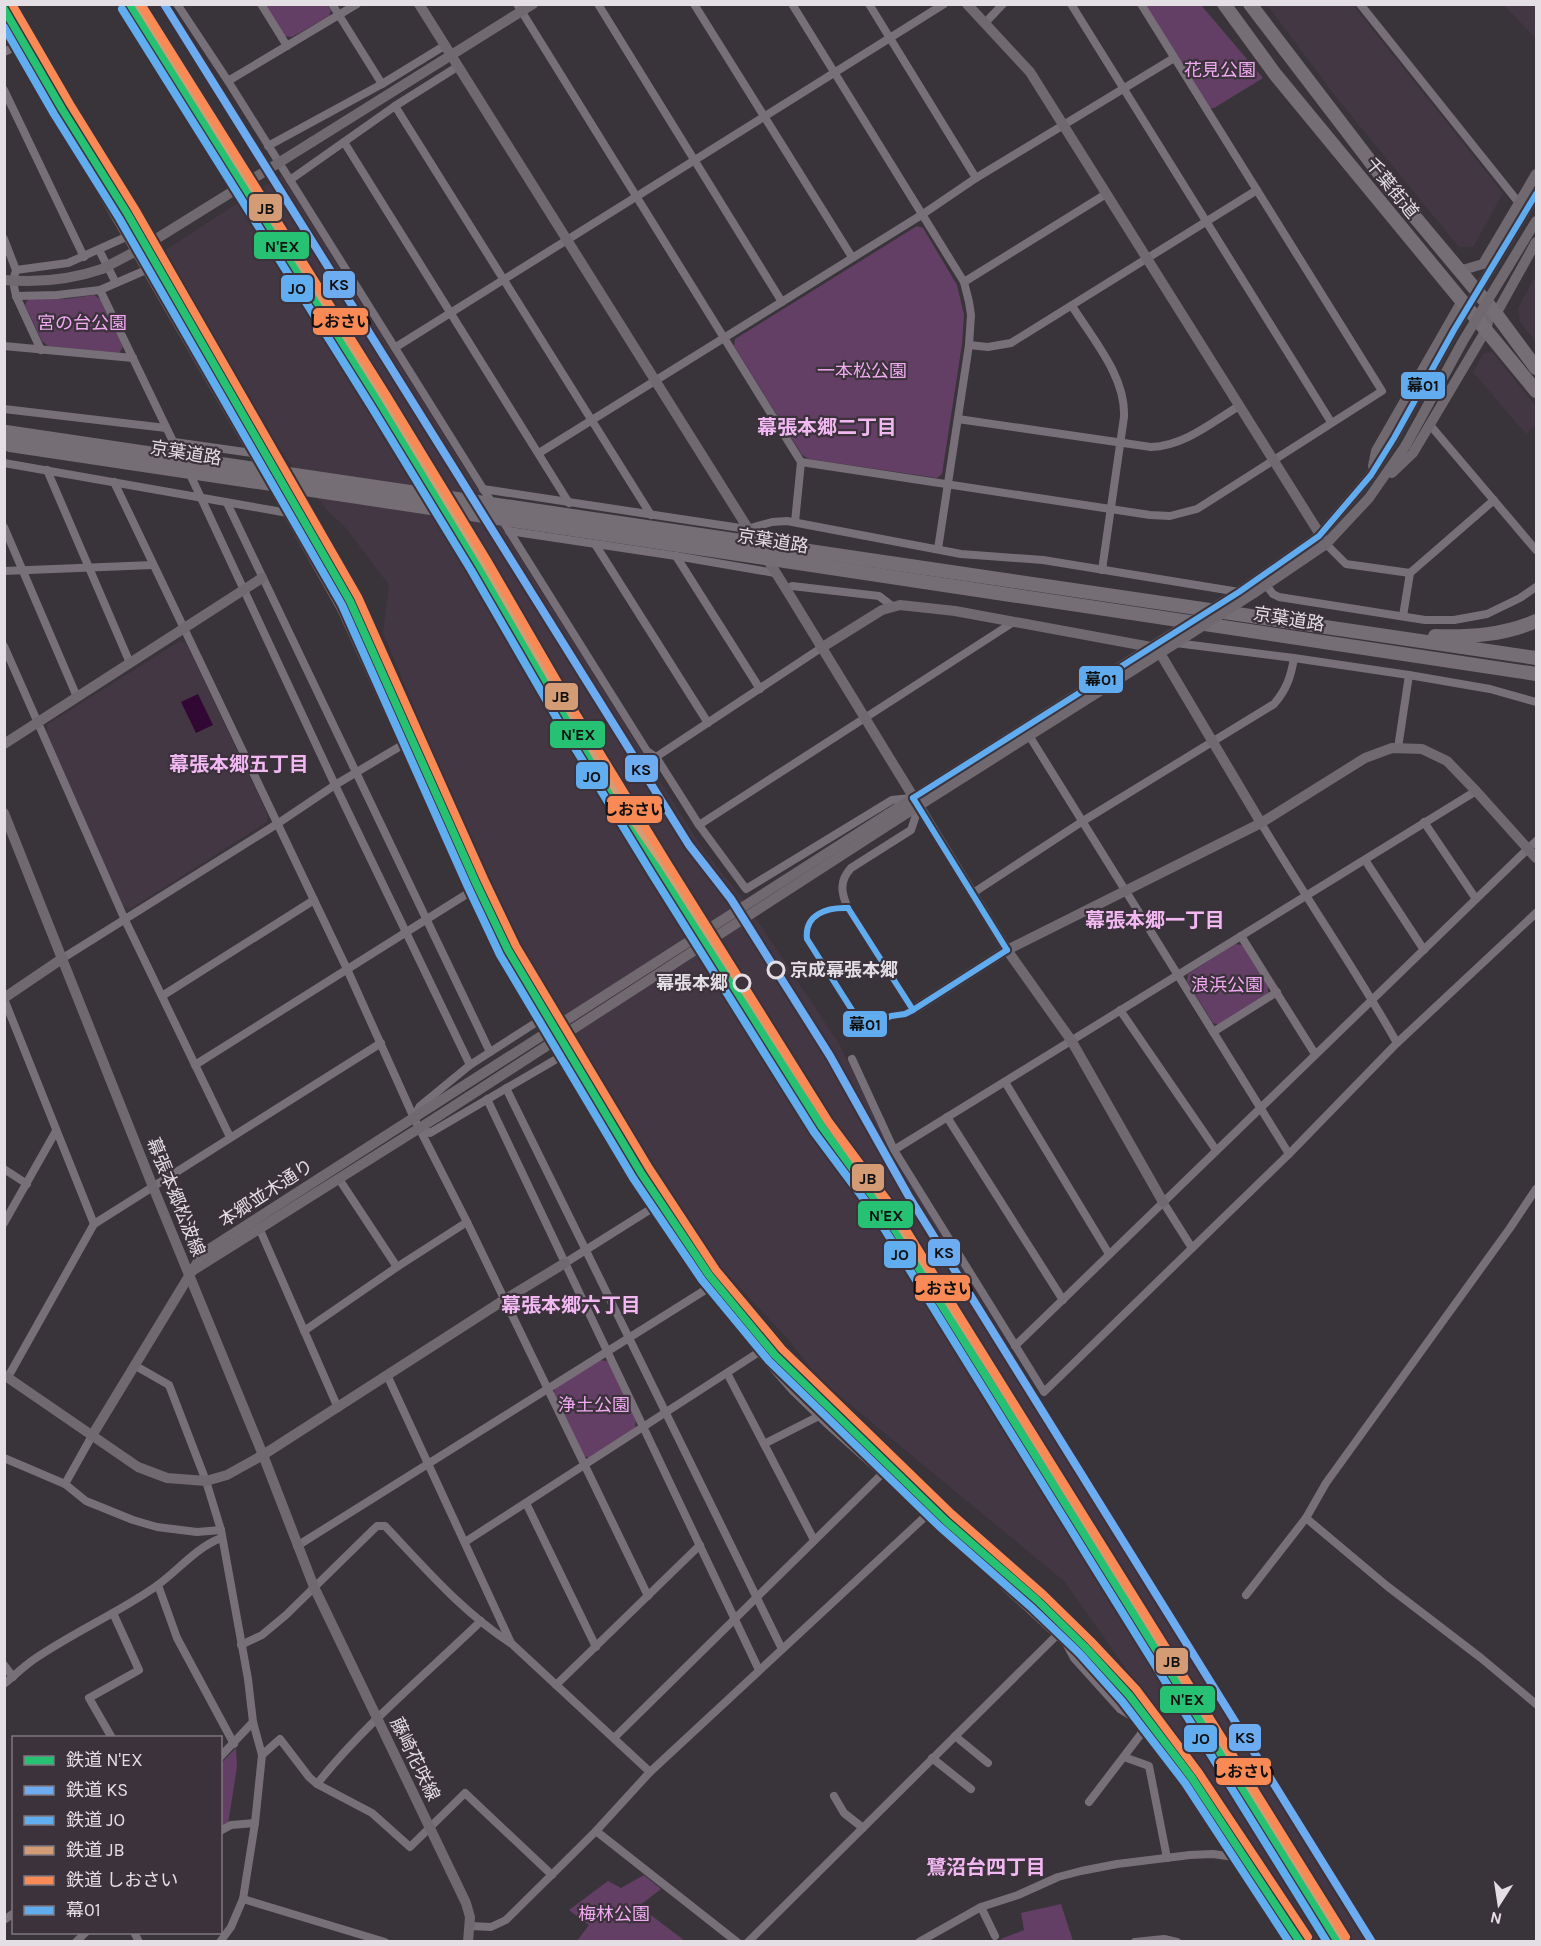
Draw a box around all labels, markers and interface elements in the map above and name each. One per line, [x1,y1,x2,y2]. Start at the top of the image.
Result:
park label: 花見公園 [1184,59,1256,81]
street label: 千葉街道 [1361,153,1423,223]
line badge: JB [248,193,283,222]
text: JB [257,199,275,218]
line badge: N'EX [253,231,310,260]
text: N'EX [265,237,299,256]
line badge: KS [322,270,356,299]
line badge: JO [280,274,314,303]
text: KS [329,275,349,294]
text: JO [288,279,306,298]
line badge: しおさい [312,307,369,336]
park label: 宮の台公園 [37,312,127,334]
text: しおさい [308,312,372,331]
park label: 一本松公園 [817,360,907,382]
line badge: 幕01 [1400,371,1446,400]
text: 幕01 [1407,376,1439,395]
district label: 幕張本郷二丁目 [757,416,897,439]
street label: 京葉道路 [149,437,223,469]
street label: 京葉道路 [736,525,810,557]
street label: 京葉道路 [1252,603,1326,635]
line badge: 幕01 [1078,665,1124,694]
text: 幕01 [1085,670,1117,689]
line badge: JB [544,682,579,711]
text: JB [552,687,570,706]
line badge: N'EX [549,720,606,749]
text: N'EX [561,725,595,744]
district label: 幕張本郷五丁目 [169,753,309,776]
line badge: KS [624,754,659,783]
text: KS [631,760,651,779]
line badge: JO [575,761,609,790]
text: JO [583,767,601,786]
line badge: しおさい [606,795,663,824]
text: しおさい [602,800,666,819]
district label: 幕張本郷一丁目 [1085,909,1225,932]
place label: 京成幕張本郷 [790,959,898,981]
marker: 京成幕張本郷 [767,961,785,979]
place label: 幕張本郷 [656,972,728,994]
marker: 幕張本郷 [733,974,751,992]
park label: 浪浜公園 [1191,974,1263,996]
line badge: 幕01 [842,1010,888,1038]
text: 幕01 [849,1015,881,1034]
street label: 幕張本郷松波線 [142,1134,210,1260]
street label: 本郷並木通り [215,1154,317,1232]
line badge: JB [851,1163,885,1192]
text: JB [859,1169,877,1188]
line badge: N'EX [857,1200,914,1229]
text: N'EX [869,1206,903,1225]
line badge: KS [927,1238,961,1267]
line badge: JO [883,1240,917,1269]
text: KS [934,1243,954,1262]
text: JO [891,1245,909,1264]
line badge: しおさい [914,1274,971,1302]
text: しおさい [910,1279,974,1298]
district label: 幕張本郷六丁目 [501,1294,641,1317]
park label: 浄土公園 [558,1394,630,1416]
line badge: JB [1155,1647,1189,1675]
text: JB [1163,1652,1181,1671]
line badge: N'EX [1159,1685,1216,1714]
text: N'EX [1170,1690,1204,1709]
street label: 藤崎花咲線 [385,1714,445,1804]
line badge: KS [1228,1723,1262,1752]
line badge: JO [1183,1724,1218,1753]
text: KS [1235,1728,1255,1747]
text: JO [1192,1729,1210,1748]
legend [12,1736,222,1934]
text: 鉄道 N'EX [66,1749,143,1771]
line badge: しおさい [1215,1757,1272,1786]
text: しおさい [1211,1762,1275,1781]
text: 鉄道 KS [66,1779,128,1801]
text: 鉄道 JO [66,1809,125,1831]
text: 鉄道 JB [66,1839,125,1861]
district label: 鷺沼台四丁目 [926,1856,1046,1879]
text: 鉄道 しおさい [66,1869,178,1891]
north arrow [1469,1874,1529,1934]
text: 幕01 [66,1899,101,1921]
park label: 梅林公園 [578,1903,650,1925]
text: N [1488,1908,1504,1929]

